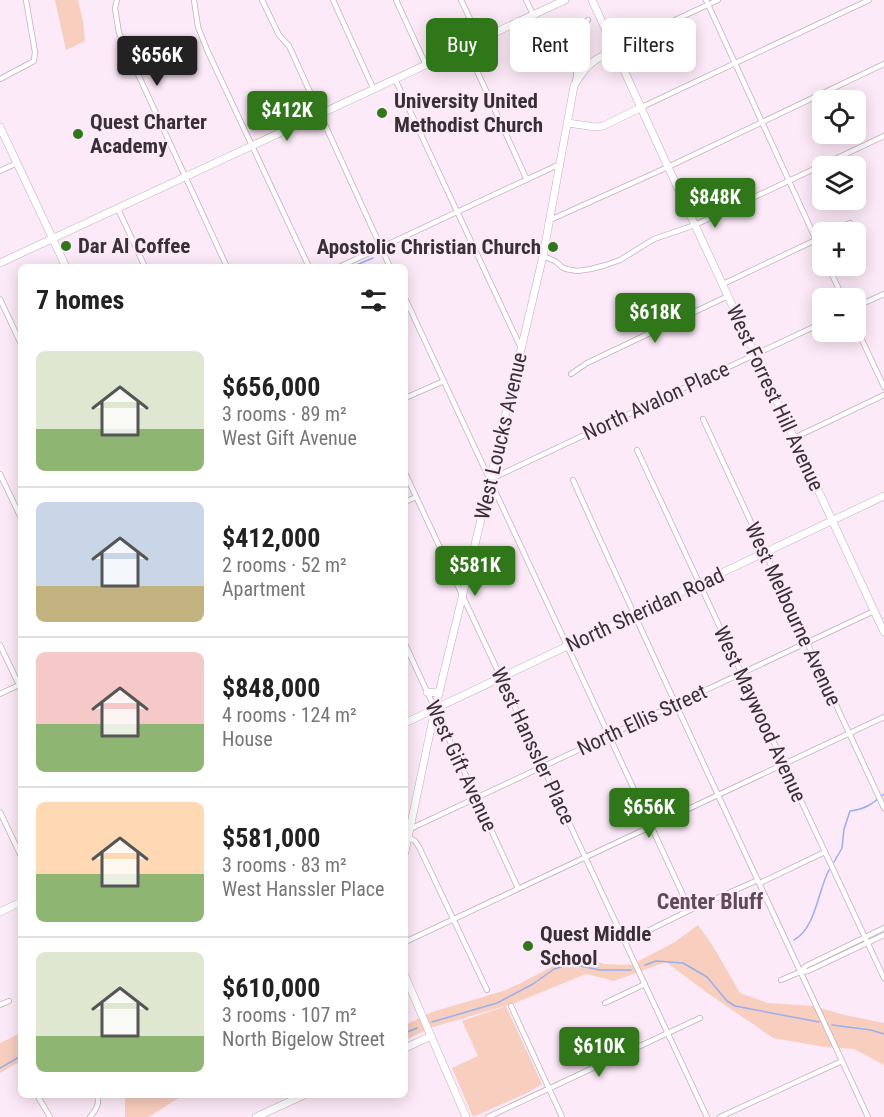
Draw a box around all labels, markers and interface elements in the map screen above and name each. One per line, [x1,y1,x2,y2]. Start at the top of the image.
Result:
chip: Buy [426,18,498,72]
chip: Rent [510,18,590,72]
chip: Filters [602,18,696,72]
pin: $656K [115,36,199,87]
text: $656K [131,43,183,67]
place label: University United Methodist Church [394,89,543,137]
map controls [812,90,866,342]
button: locate [812,90,866,144]
pin: $412K [245,91,329,142]
text: $412K [261,98,313,122]
marker: University United Methodist Church [375,106,389,120]
place label: Quest Charter Academy [90,110,207,158]
marker: Quest Charter Academy [71,127,85,141]
button: layers [812,156,866,210]
pin: $848K [673,178,757,229]
text: $848K [689,185,741,209]
button: + [812,222,866,276]
place label: Dar Al Coffee [78,234,190,258]
place label: Apostolic Christian Church [317,235,541,259]
marker: Dar Al Coffee [59,239,73,253]
marker: Apostolic Christian Church [546,240,560,254]
icon: filters [357,284,390,317]
text: 7 homes [36,285,124,315]
button: − [812,288,866,342]
pin: $618K [613,293,697,344]
text: $618K [629,300,681,324]
street label: West Forrest Hill Avenue [721,301,829,495]
street label: West Loucks Avenue [470,350,532,522]
street label: North Avalon Place [579,357,733,445]
text: $656,000 [222,372,320,402]
icon: home [84,375,156,447]
text: 3 rooms · 89 m² [222,402,347,426]
text: West Gift Avenue [222,426,357,450]
street label: West Melbourne Avenue [740,519,846,710]
text: $412,000 [222,523,320,553]
icon: home [84,526,156,598]
pin: $581K [433,546,517,597]
text: 2 rooms · 52 m² [222,553,347,577]
text: $581K [449,553,501,577]
street label: North Sheridan Road [562,563,728,657]
text: Apartment [222,577,306,601]
street label: West Maywood Avenue [709,622,811,806]
street label: West Hanssler Place [486,664,580,828]
text: $848,000 [222,673,320,703]
icon: home [84,676,156,748]
street label: North Ellis Street [573,680,711,760]
street label: West Gift Avenue [420,697,502,835]
text: 4 rooms · 124 m² [222,703,357,727]
text: House [222,727,273,751]
pin: $656K [607,788,691,839]
text: $656K [623,795,675,819]
text: $581,000 [222,823,320,853]
icon: home [84,826,156,898]
text: 3 rooms · 83 m² [222,853,347,877]
text: West Hanssler Place [222,877,384,901]
district label: Center Bluff [657,889,763,914]
place label: Quest Middle School [540,922,651,970]
marker: Quest Middle School [521,939,535,953]
text: $610,000 [222,973,320,1003]
icon: home [84,976,156,1048]
text: 3 rooms · 107 m² [222,1003,357,1027]
text: North Bigelow Street [222,1027,385,1051]
pin: $610K [557,1027,641,1078]
text: $610K [573,1034,625,1058]

